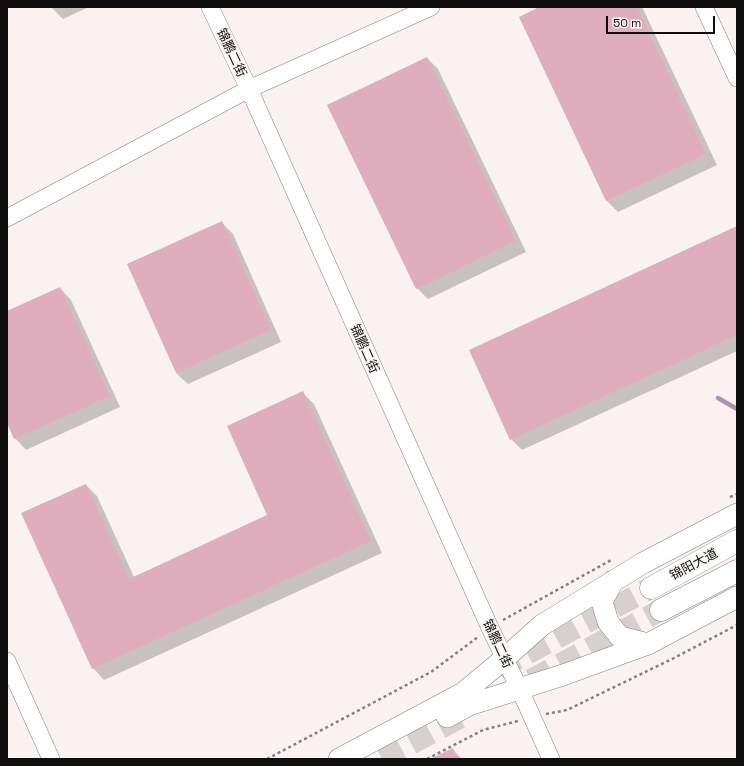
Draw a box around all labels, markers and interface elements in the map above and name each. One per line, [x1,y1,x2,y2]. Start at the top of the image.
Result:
scale bar [608,8,717,34]
text: 50 m [613,15,641,31]
street label: 锦鹏二街 [213,26,249,80]
street label: 锦鹏二街 [346,322,382,376]
street label: 锦阳大道 [667,546,721,584]
street label: 锦鹏二街 [479,617,515,671]

